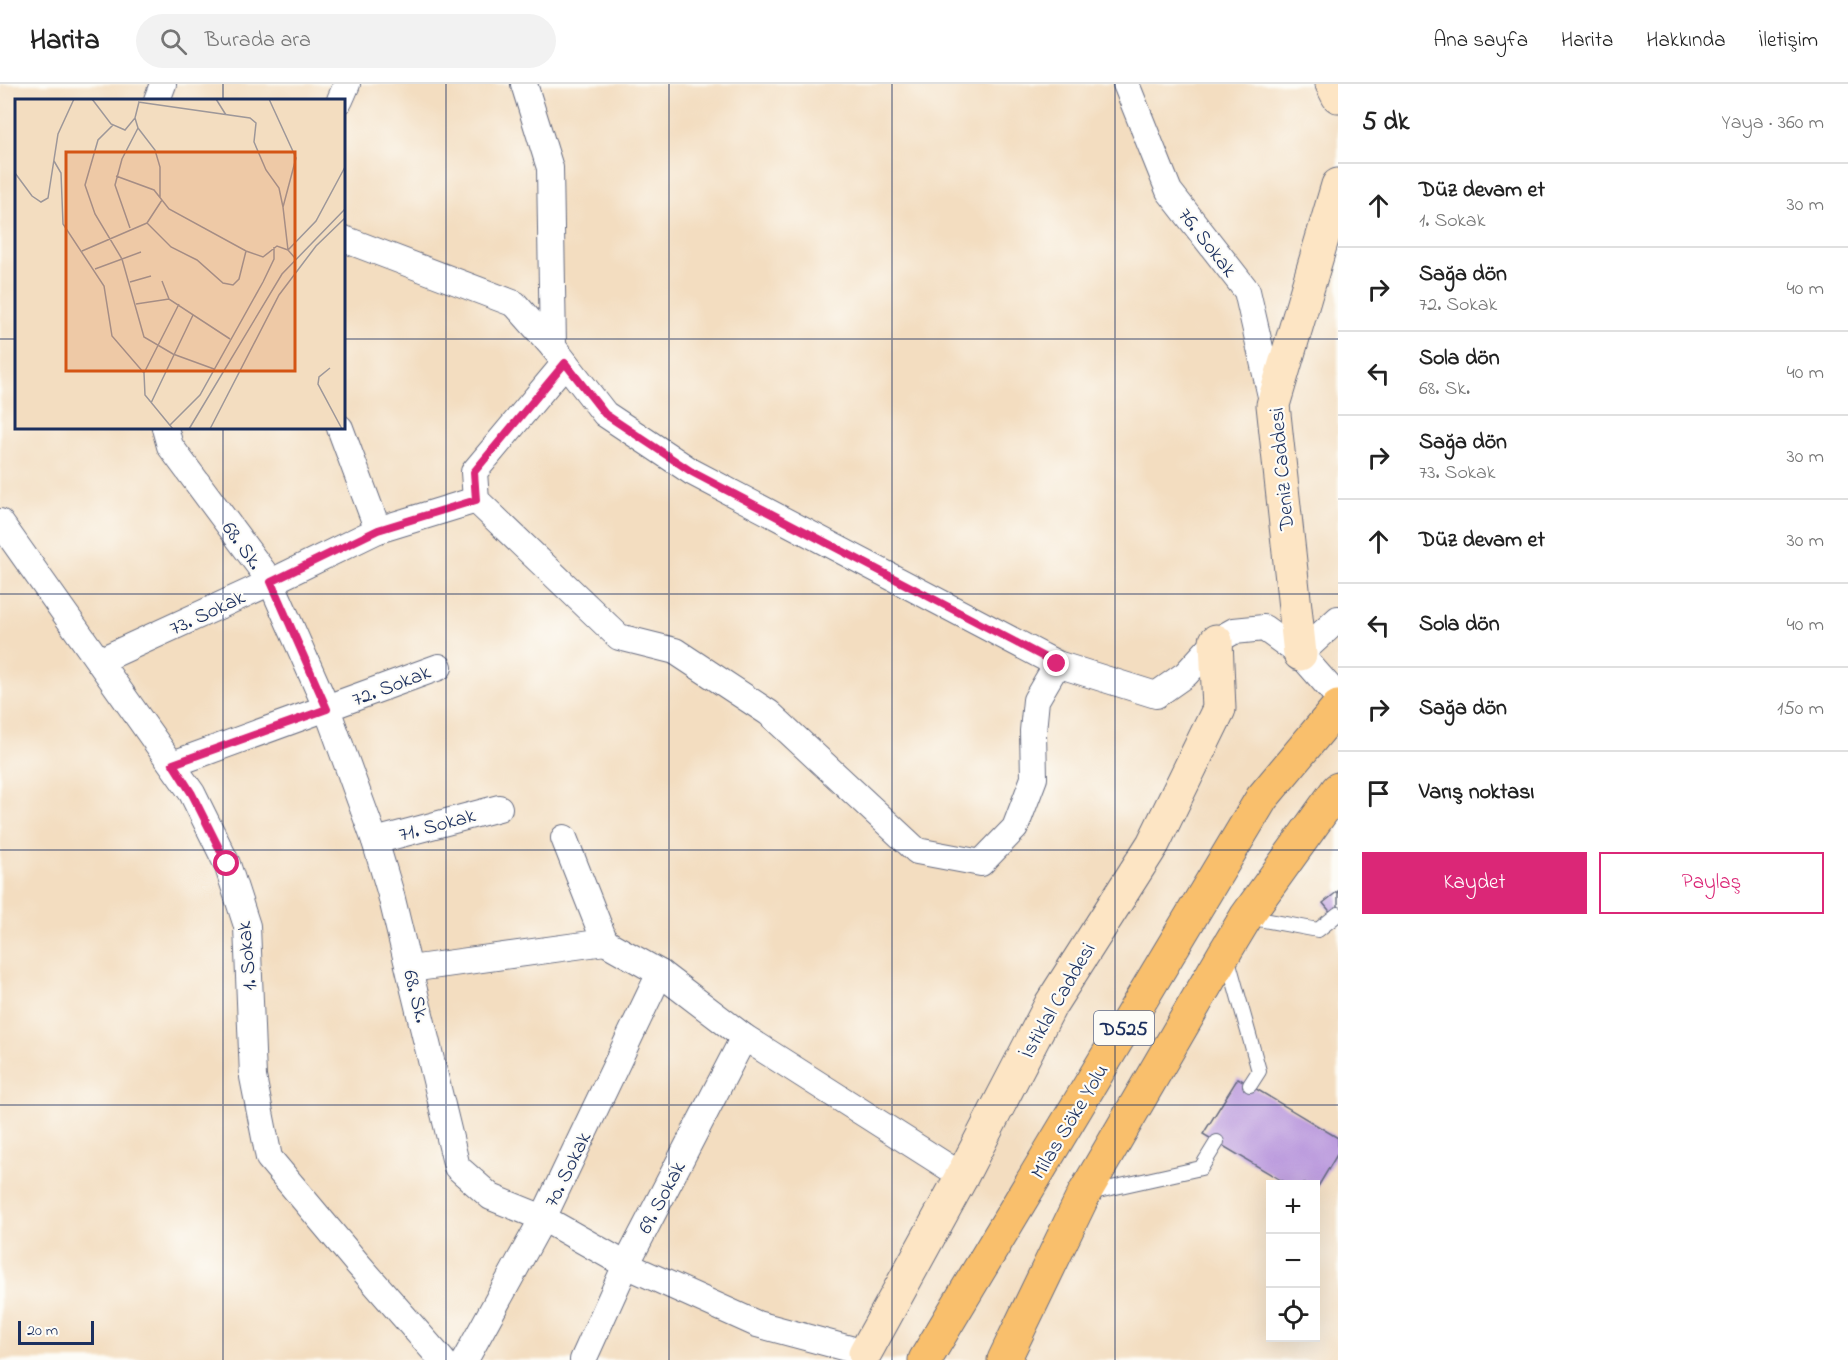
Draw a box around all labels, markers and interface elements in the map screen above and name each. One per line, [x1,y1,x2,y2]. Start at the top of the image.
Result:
search box [136,14,556,68]
text: Harita [30,21,100,62]
icon: search [157,25,190,58]
text: Burada ara [205,25,311,57]
text: Ana sayfa [1433,26,1528,56]
text: Harita [1561,26,1613,56]
text: Hakkında [1646,26,1726,56]
text: İletişim [1759,26,1818,56]
inset map [15,99,345,429]
text: 5 dk [1362,104,1409,142]
text: Yaya · 360 m [1722,109,1824,138]
text: Düz devam et [1419,175,1545,207]
icon: ahead [1362,189,1395,222]
text: 30 m [1787,191,1824,220]
street label: 76. Sokak [1170,202,1244,285]
text: 1. Sokak [1419,207,1485,236]
text: Sağa dön [1419,259,1507,291]
icon: right [1362,273,1395,306]
text: 40 m [1787,275,1824,304]
text: 72. Sokak [1419,291,1497,320]
text: Sola dön [1419,343,1500,375]
icon: left [1362,357,1395,390]
text: 40 m [1787,359,1824,388]
text: 68. Sk. [1419,375,1470,404]
street label: Deniz Caddesi [1263,406,1303,533]
text: Sağa dön [1419,427,1507,459]
icon: right [1362,441,1395,474]
text: 30 m [1787,443,1824,472]
text: 73. Sokak [1419,459,1496,488]
street label: 68. Sk. [213,516,269,577]
icon: ahead [1362,525,1395,558]
text: Düz devam et [1419,525,1545,557]
text: 30 m [1787,527,1824,556]
street label: 73. Sokak [165,583,251,644]
icon: left [1362,609,1395,642]
text: Sola dön [1419,609,1500,641]
text: 40 m [1787,611,1824,640]
route end [1043,650,1069,676]
street label: 72. Sokak [348,658,436,716]
icon: right [1362,693,1395,726]
text: Sağa dön [1419,693,1507,725]
text: 150 m [1777,695,1824,724]
icon: arrive [1362,777,1395,810]
text: Varış noktası [1419,777,1534,809]
street label: 71. Sokak [396,801,480,851]
route start [213,850,239,876]
button: Kaydet [1362,852,1587,914]
button: Paylaş [1599,852,1824,914]
street label: 1. Sokak [230,919,266,992]
street label: İstiklal Caddesi [1013,937,1104,1065]
street label: 68. Sk. [394,967,436,1026]
road number: D525 [1094,1011,1154,1045]
street label: Milas Söke Yolu [1024,1059,1117,1185]
street label: 70. Sokak [538,1126,600,1213]
street label: 69. Sokak [631,1155,695,1240]
map controls [1266,1180,1320,1342]
button: + [1266,1180,1320,1234]
button: − [1266,1234,1320,1288]
button: locate [1266,1288,1320,1342]
scale bar [18,1318,94,1346]
text: 20 m [27,1319,58,1343]

